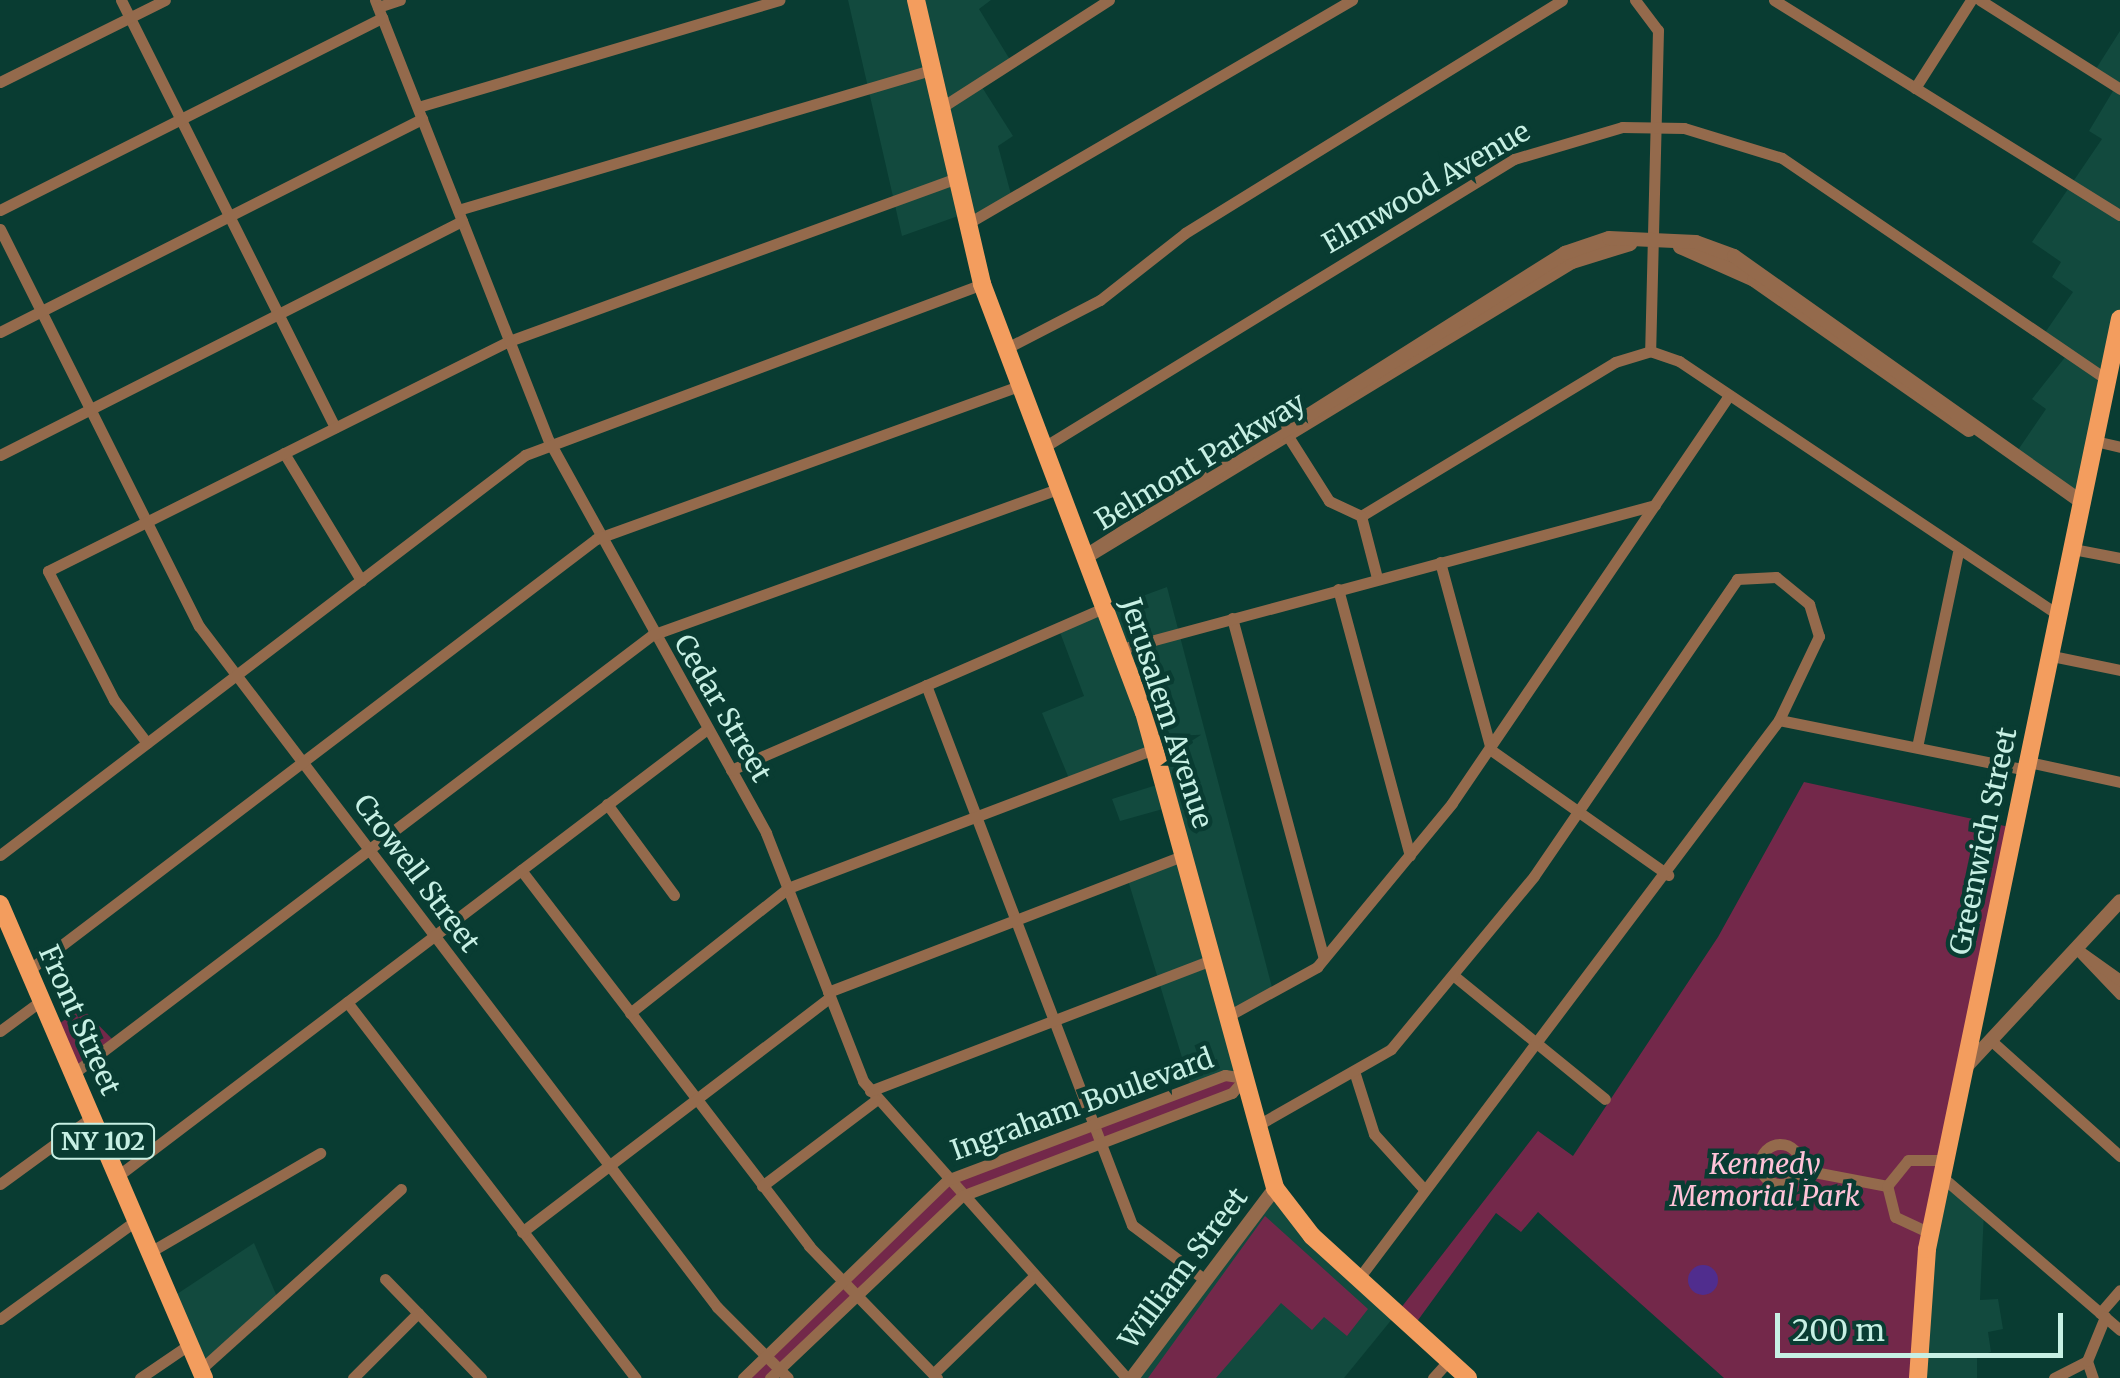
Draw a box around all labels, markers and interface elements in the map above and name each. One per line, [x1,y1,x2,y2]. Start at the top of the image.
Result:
street label: Elmwood Avenue [1317,114,1535,260]
street label: Belmont Parkway [1089,385,1311,537]
street label: Jerusalem Avenue [1114,594,1220,832]
street label: Cedar Street [667,628,779,788]
street label: Greenwich Street [1943,724,2023,958]
street label: Crowell Street [347,788,487,958]
street label: Front Street [32,940,128,1100]
street label: Ingraham Boulevard [946,1041,1218,1167]
road number: NY 102 [51,1121,156,1161]
park label: Kennedy Memorial Park [1670,1147,1860,1213]
street label: William Street [1112,1181,1254,1355]
scale bar [1780,1293,2068,1355]
text: 200 m [1792,1311,1885,1349]

